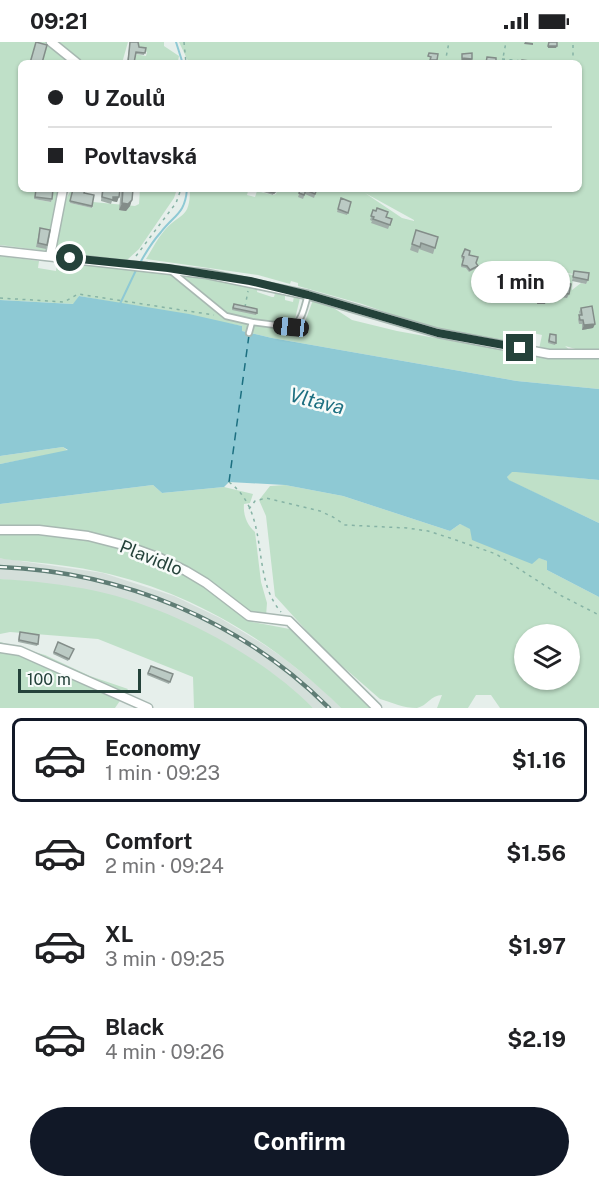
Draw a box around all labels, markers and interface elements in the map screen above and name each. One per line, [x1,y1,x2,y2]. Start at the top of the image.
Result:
text: 09:21 [30,8,88,34]
text: U Zoulů [84,85,165,111]
text: Povltavská [84,143,197,169]
route start [56,244,83,271]
callout: 1 min [470,261,570,303]
text: 1 min [496,270,545,294]
car [272,316,310,338]
route end [506,334,533,361]
water label: Vltava [287,383,347,419]
street label: Plavidlo [117,535,186,580]
map controls [514,624,580,690]
button: layers [514,624,580,690]
scale bar [18,666,141,694]
text: 100 m [27,670,71,689]
icon: car [33,733,87,787]
text: Economy [105,735,201,761]
text: $1.16 [512,747,566,773]
text: 1 min · 09:23 [105,761,220,785]
icon: car [33,826,87,880]
text: Comfort [105,828,192,854]
text: $1.56 [506,840,566,866]
text: 2 min · 09:24 [105,854,224,878]
icon: car [33,919,87,973]
text: XL [105,921,133,947]
text: $1.97 [508,933,566,959]
text: 3 min · 09:25 [105,947,225,971]
icon: car [33,1012,87,1066]
text: Black [105,1014,164,1040]
text: $2.19 [507,1026,566,1052]
text: 4 min · 09:26 [105,1040,224,1064]
button: Confirm [30,1107,569,1176]

